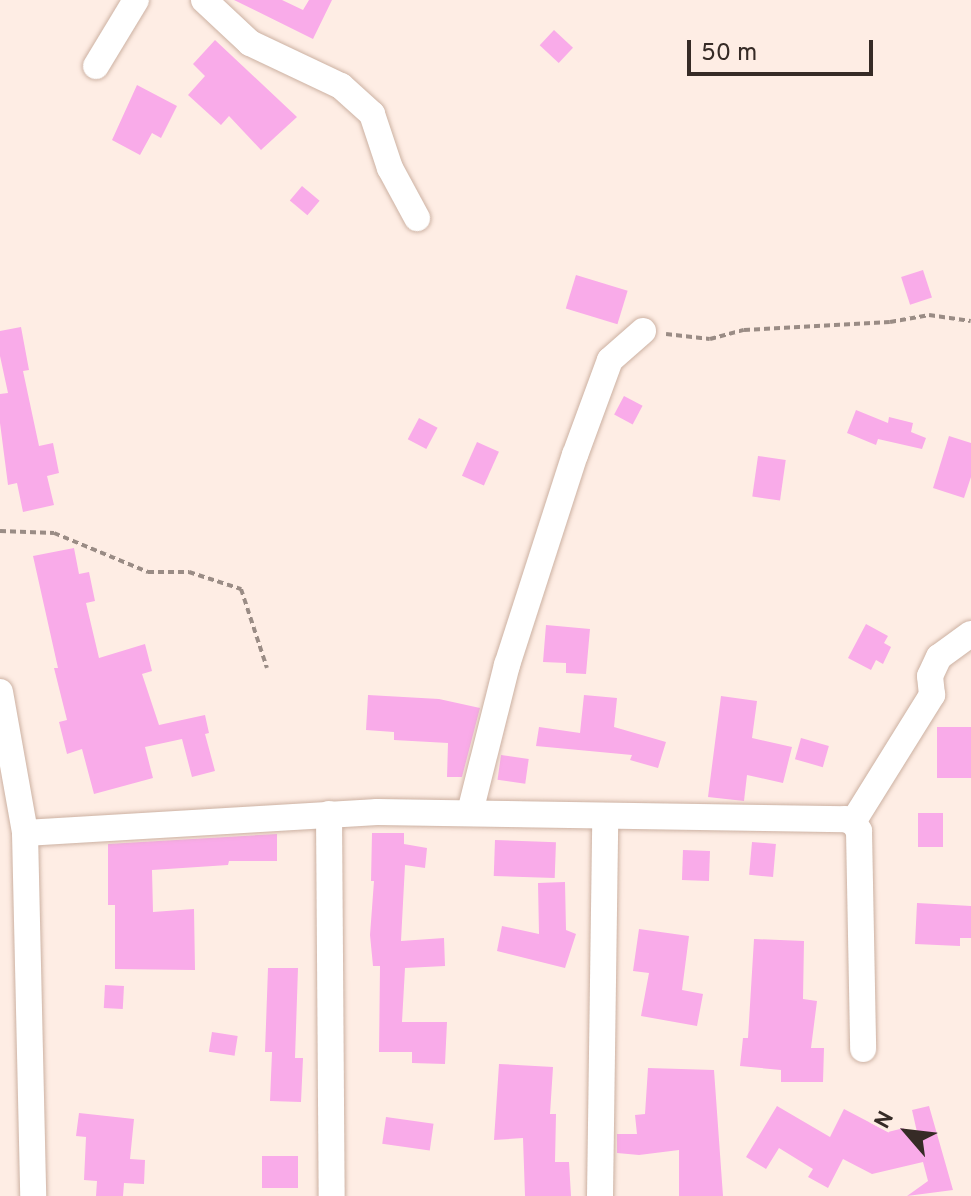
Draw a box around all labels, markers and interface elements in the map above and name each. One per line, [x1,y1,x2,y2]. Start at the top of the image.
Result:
scale bar [691,24,877,74]
text: 50 m [701,39,757,69]
north arrow [867,1092,947,1172]
text: N [870,1107,901,1134]

